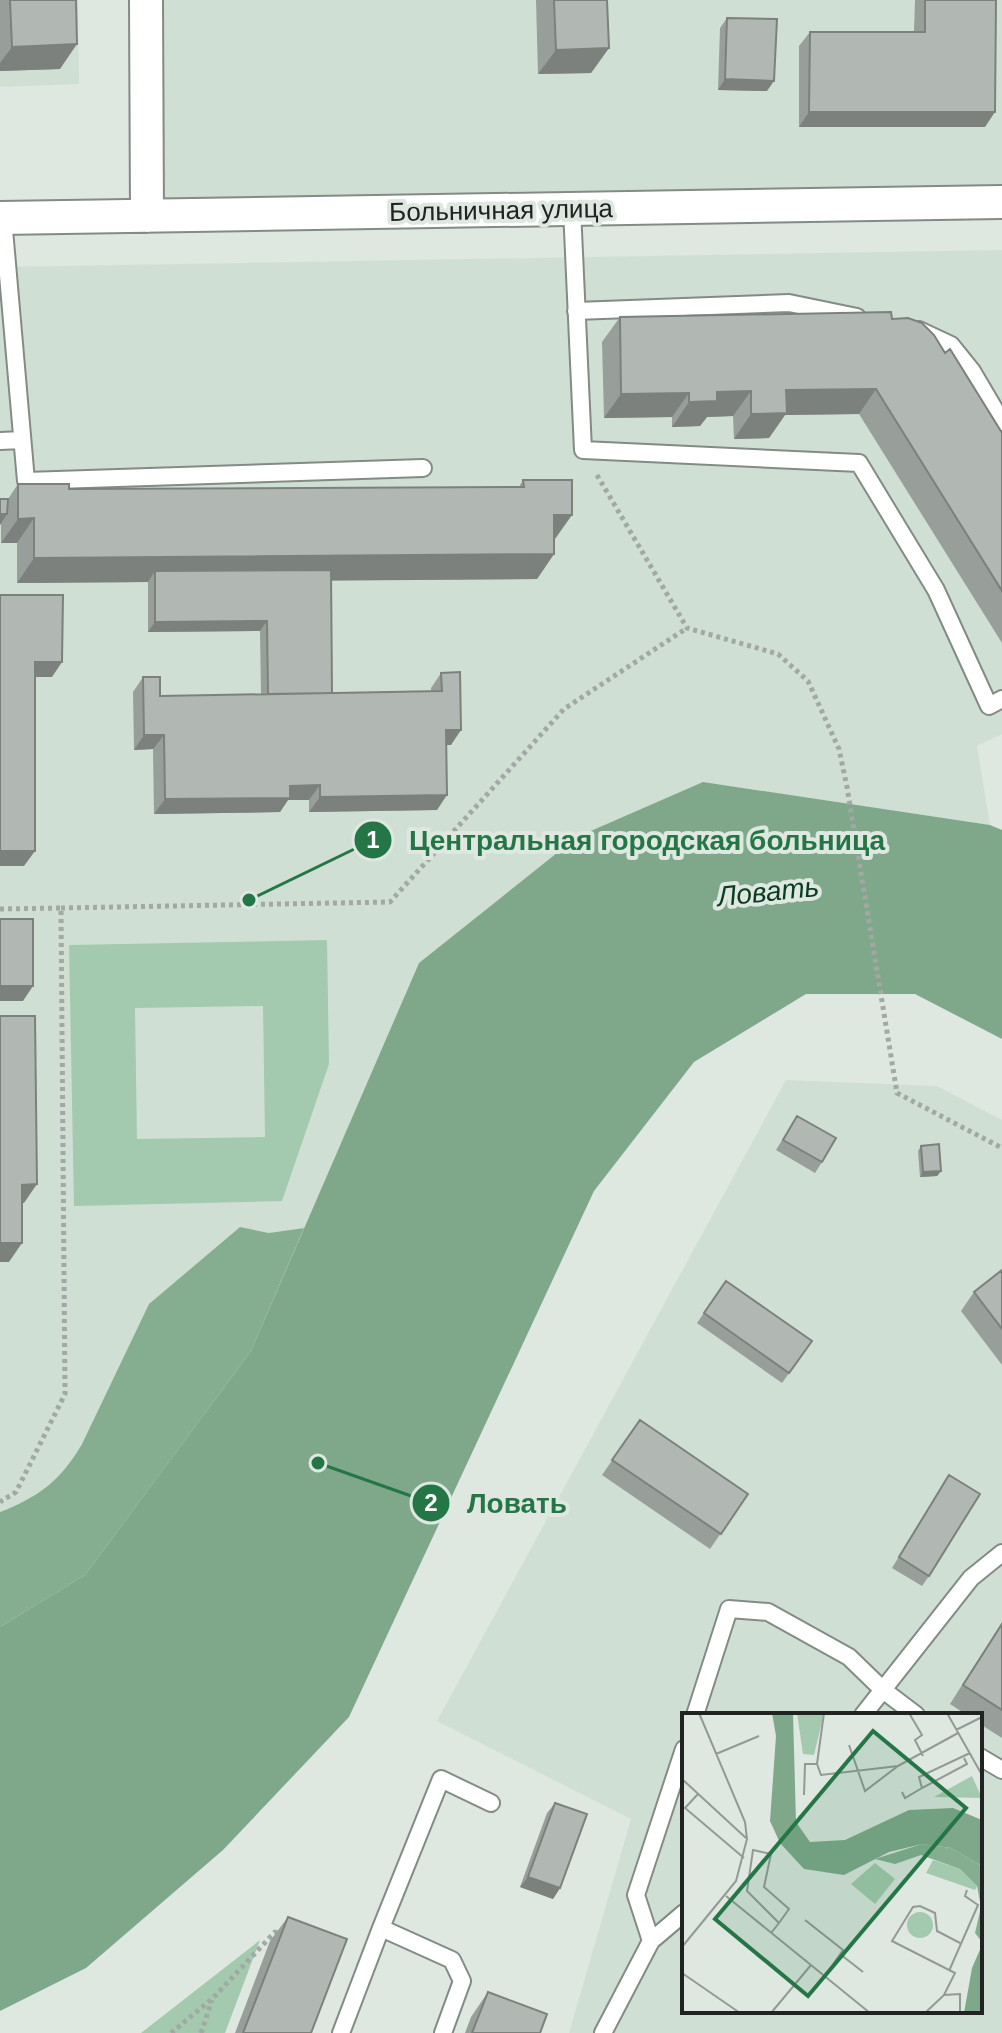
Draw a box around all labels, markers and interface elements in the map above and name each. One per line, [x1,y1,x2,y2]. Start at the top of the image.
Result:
street label: Больничная улица [389,193,614,227]
callout: Центральная городская больница [353,814,902,866]
text: Центральная городская больница [409,825,885,856]
text: 1 [366,826,380,853]
water label: Ловать [714,871,821,912]
callout: Ловать [411,1477,583,1529]
text: Ловать [467,1488,567,1519]
text: 2 [424,1489,438,1516]
inset map [682,1713,982,2013]

